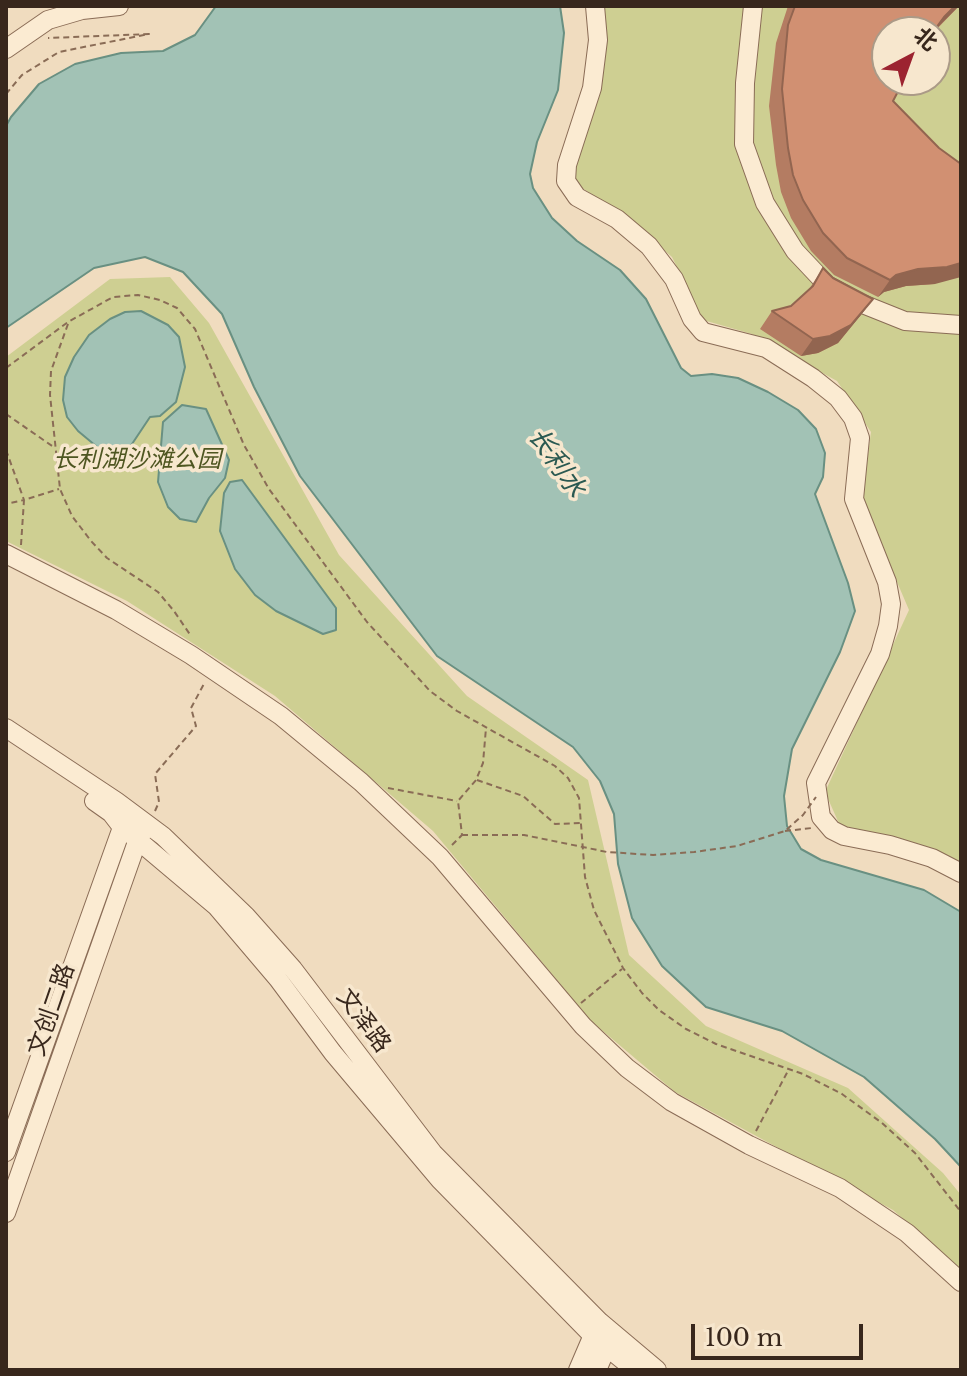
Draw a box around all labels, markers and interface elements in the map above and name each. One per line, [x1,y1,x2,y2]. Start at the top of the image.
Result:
north arrow [871,16,951,96]
text: 北 [909,22,943,56]
water label: 长利水 [521,422,591,504]
park label: 长利湖沙滩公园 [53,446,221,474]
street label: 文创二路 [23,960,81,1060]
street label: 文泽路 [330,984,396,1058]
scale bar [695,1308,867,1358]
text: 100 m [705,1323,783,1352]

